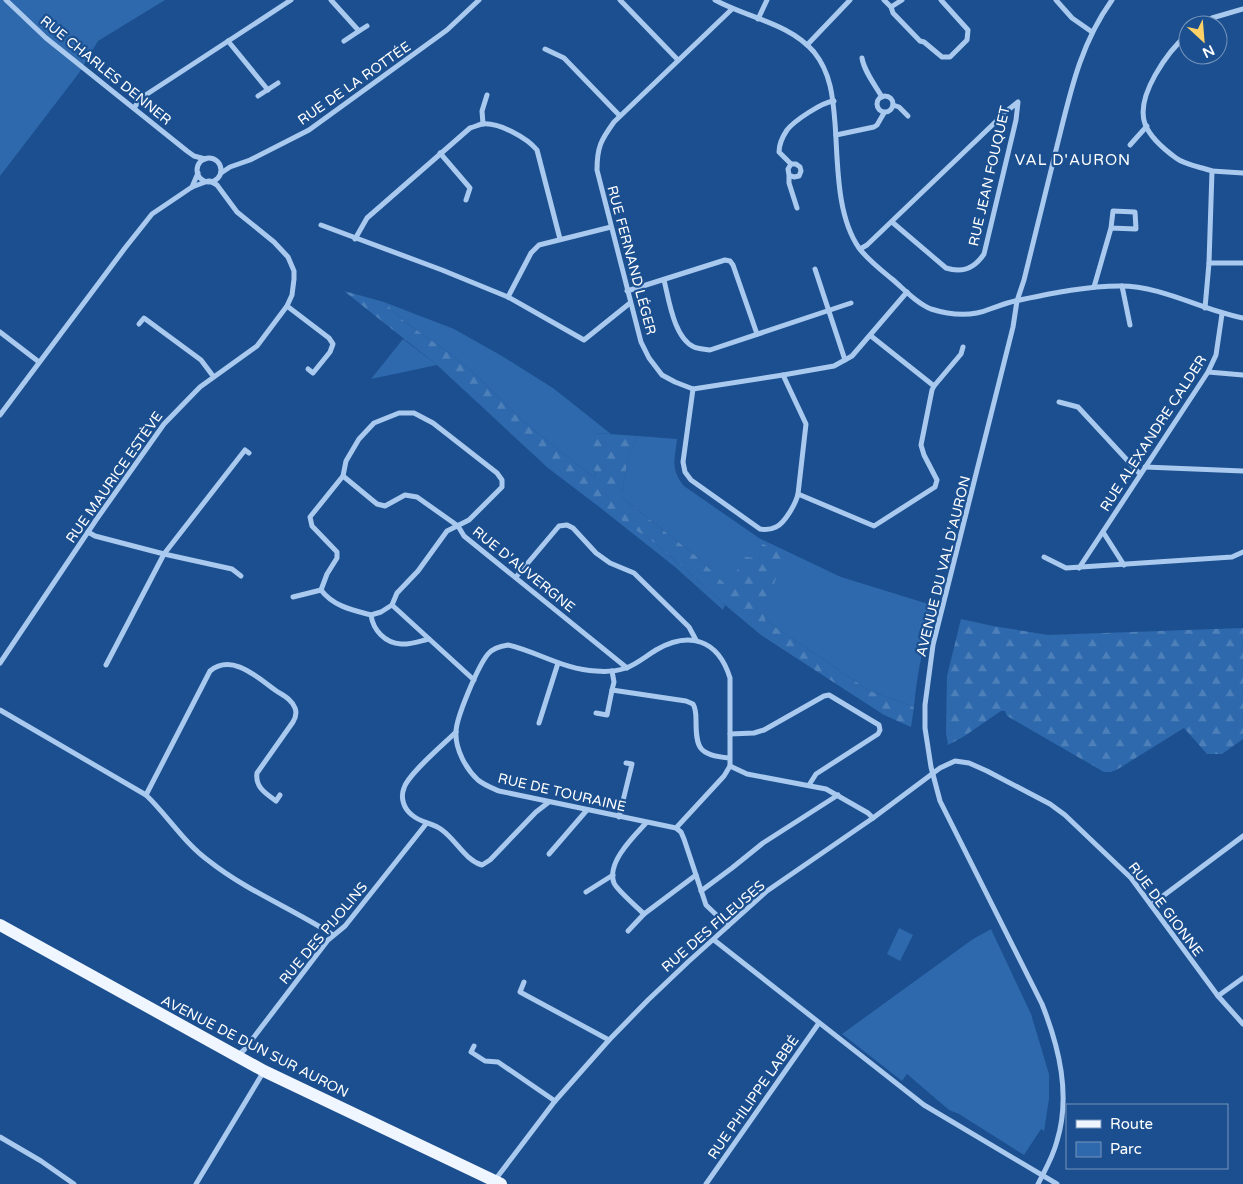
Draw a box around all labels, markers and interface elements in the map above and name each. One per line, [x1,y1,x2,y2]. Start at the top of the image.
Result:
street label: RUE CHARLES DENNER [37,12,175,129]
north arrow [1178,15,1228,65]
street label: RUE DE LA ROTTÉE [295,38,414,129]
text: N [1200,41,1217,61]
street label: RUE JEAN FOUQUET [965,104,1014,248]
district label: VAL D'AURON [1015,151,1131,169]
street label: RUE FERNAND LÉGER [603,184,660,337]
street label: RUE ALEXANDRE CALDER [1097,352,1210,515]
street label: RUE MAURICE ESTÈVE [62,408,166,546]
street label: AVENUE DU VAL D'AURON [913,474,974,658]
street label: RUE D'AUVERGNE [469,523,578,616]
street label: RUE DE TOURAINE [496,769,628,816]
street label: RUE DE GIONNE [1125,859,1207,960]
street label: RUE DES FILEUSES [658,877,769,976]
street label: RUE DES PIJOLINS [276,879,371,988]
street label: AVENUE DE DUN SUR AURON [158,992,351,1101]
street label: RUE PHILIPPE LABBÉ [704,1032,803,1162]
legend [1066,1104,1228,1169]
text: Route [1110,1115,1153,1133]
text: Parc [1110,1140,1142,1158]

